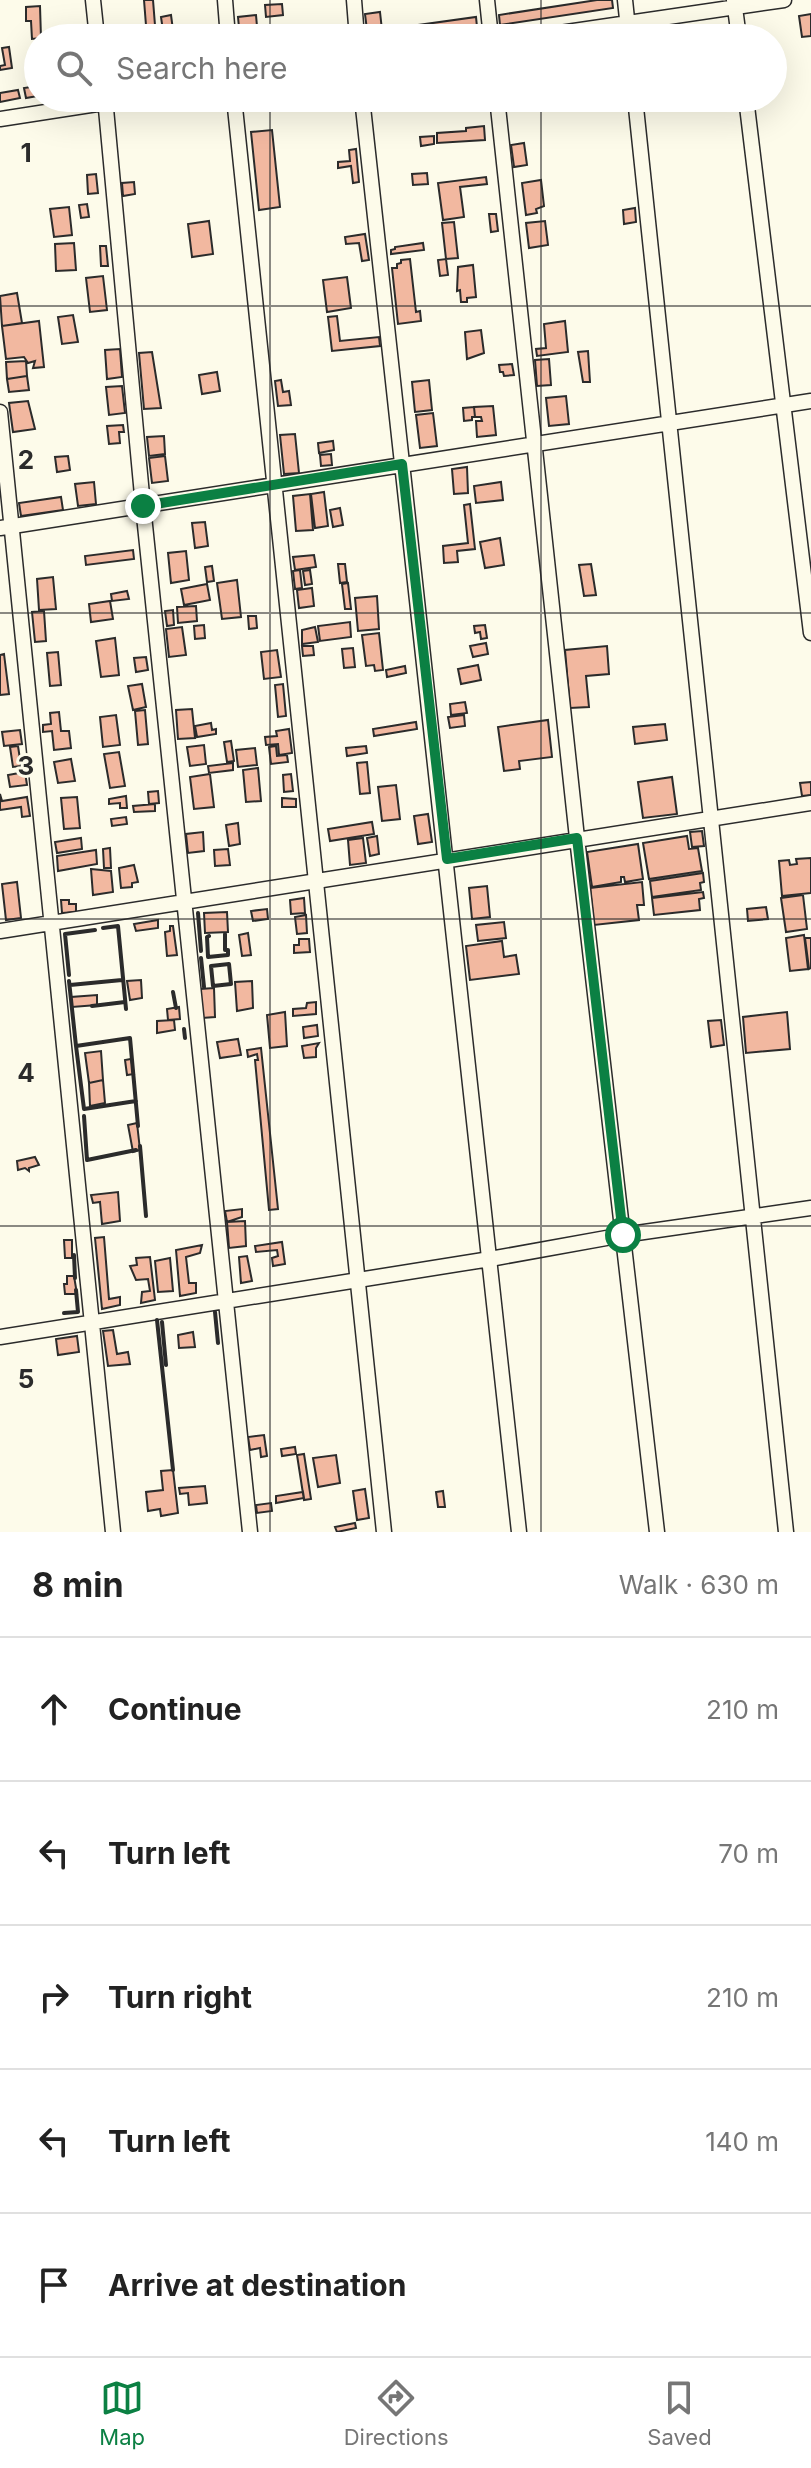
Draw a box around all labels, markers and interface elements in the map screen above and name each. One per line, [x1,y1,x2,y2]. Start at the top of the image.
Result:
search box [24,24,787,112]
icon: search [52,46,96,90]
text: Search here [116,50,288,86]
text: 1 [20,137,32,168]
text: 2 [18,444,34,475]
route end [125,488,161,524]
text: 3 [18,750,34,781]
text: 4 [17,1057,35,1088]
route start [605,1217,641,1253]
text: 5 [18,1363,34,1394]
text: 8 min [32,1564,124,1605]
text: Walk · 630 m [619,1569,779,1600]
icon: ahead [32,1687,76,1731]
text: Continue [108,1691,242,1727]
text: 210 m [706,1694,779,1725]
icon: left [32,1831,76,1875]
text: Turn left [108,1835,230,1871]
text: 70 m [718,1838,779,1869]
icon: right [32,1975,76,2019]
text: Turn right [108,1979,252,2015]
text: 210 m [706,1982,779,2013]
icon: left [32,2119,76,2163]
text: Turn left [108,2123,230,2159]
text: 140 m [705,2126,779,2157]
icon: arrive [32,2263,76,2307]
text: Arrive at destination [108,2267,406,2303]
tab: Map [99,2376,145,2450]
tab: Directions [344,2376,449,2450]
tab: Saved [647,2376,712,2450]

